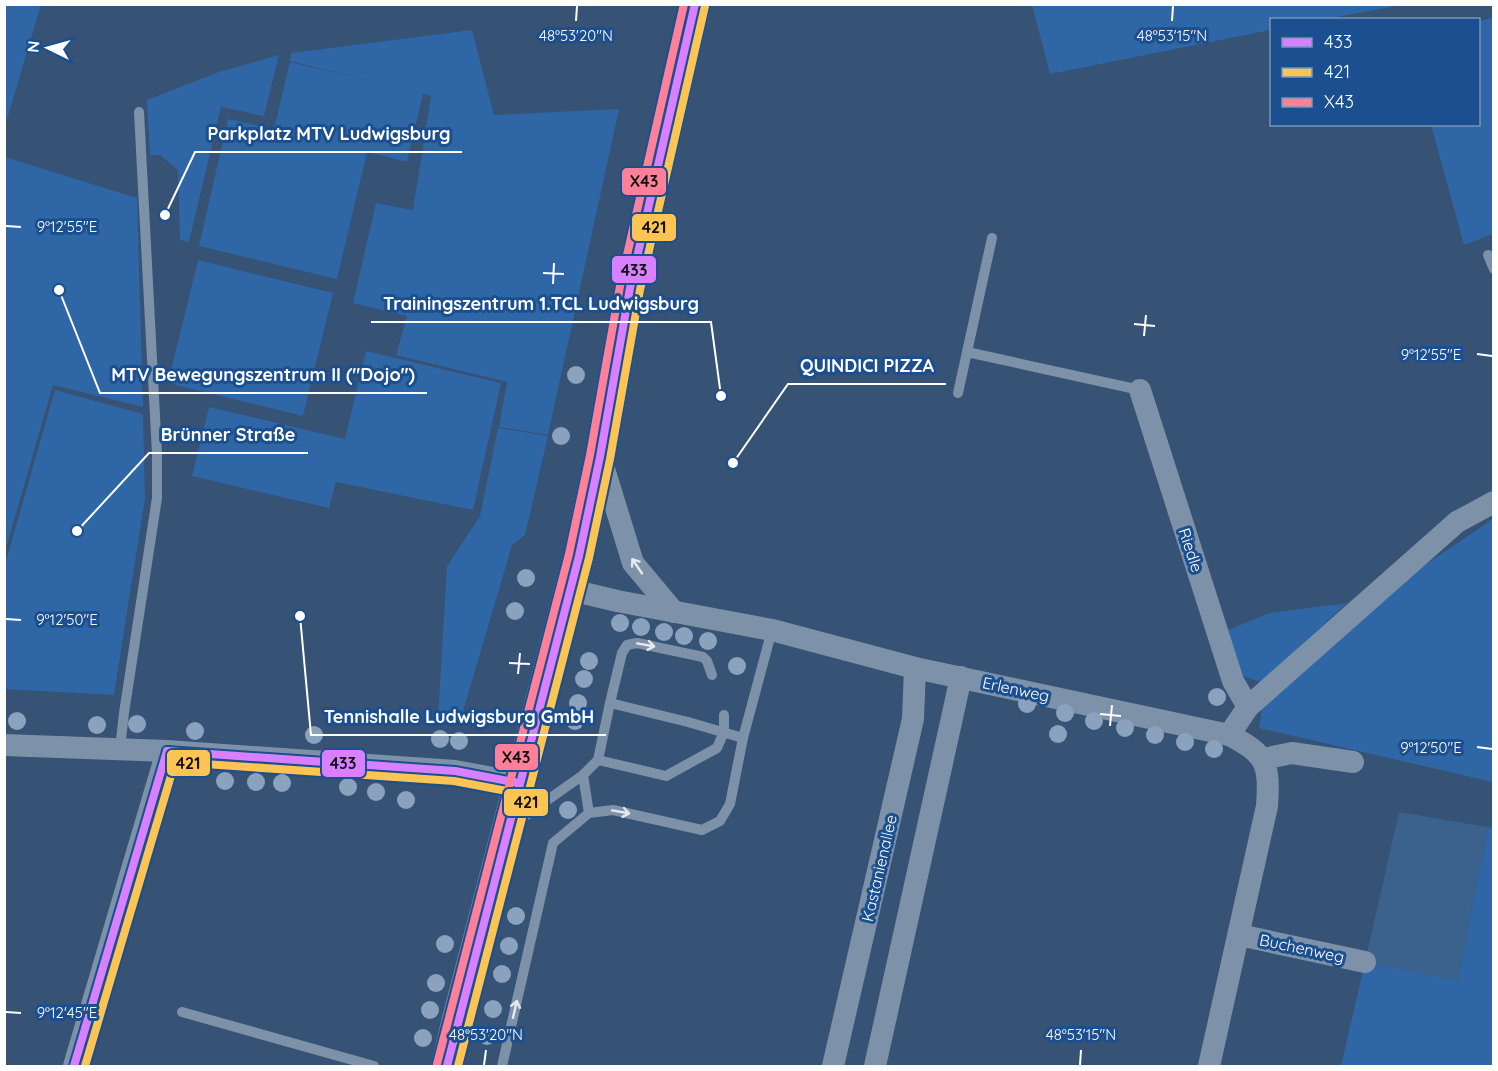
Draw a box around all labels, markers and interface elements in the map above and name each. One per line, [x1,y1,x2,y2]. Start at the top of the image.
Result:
north arrow [18,18,78,78]
legend [1270,18,1480,126]
text: 48°53'20"N [539,26,613,45]
text: 48°53'15"N [1137,26,1207,45]
text: 433 [1324,30,1352,53]
text: N [23,40,44,53]
text: 421 [1324,60,1350,83]
text: X43 [1324,90,1354,113]
callout: Parkplatz MTV Ludwigsburg [195,116,462,152]
text: Parkplatz MTV Ludwigsburg [207,122,451,145]
line badge: X43 [621,167,667,196]
text: X43 [630,171,658,191]
line badge: 421 [631,213,677,242]
text: 9°12'55"E [37,217,97,236]
text: 421 [642,217,666,237]
line badge: 433 [611,255,657,284]
text: 433 [621,260,647,280]
callout: Trainingszentrum 1.TCL Ludwigsburg [371,286,711,322]
text: Trainingszentrum 1.TCL Ludwigsburg [383,292,699,315]
text: 9°12'55"E [1401,345,1461,364]
callout: QUINDICI PIZZA [788,348,946,384]
text: QUINDICI PIZZA [800,354,935,377]
callout: MTV Bewegungszentrum II ("Dojo") [100,357,427,393]
text: MTV Bewegungszentrum II ("Dojo") [111,363,415,386]
callout: Brünner Straße [149,417,308,453]
text: Brünner Straße [161,423,295,446]
street label: Riedle [1174,525,1208,575]
one-way arrow [631,558,644,575]
text: 9°12'50"E [36,610,98,629]
one-way arrow [636,640,655,651]
street label: Erlenweg [981,672,1051,706]
callout: Tennishalle Ludwigsburg GmbH [311,699,606,735]
text: Tennishalle Ludwigsburg GmbH [324,705,594,728]
text: 9°12'50"E [1400,738,1462,757]
line badge: X43 [494,743,539,771]
text: X43 [502,747,530,767]
line badge: 421 [166,749,211,777]
line badge: 433 [321,749,366,778]
text: 421 [176,753,200,773]
text: 433 [330,753,356,773]
line badge: 421 [503,788,549,817]
text: 421 [514,792,538,812]
one-way arrow [611,807,630,818]
street label: Kastanienallee [857,813,901,923]
street label: Buchenweg [1258,929,1346,967]
one-way arrow [510,1000,521,1020]
text: 9°12'45"E [37,1003,97,1022]
text: 48°53'20"N [449,1025,523,1044]
text: 48°53'15"N [1046,1025,1116,1044]

